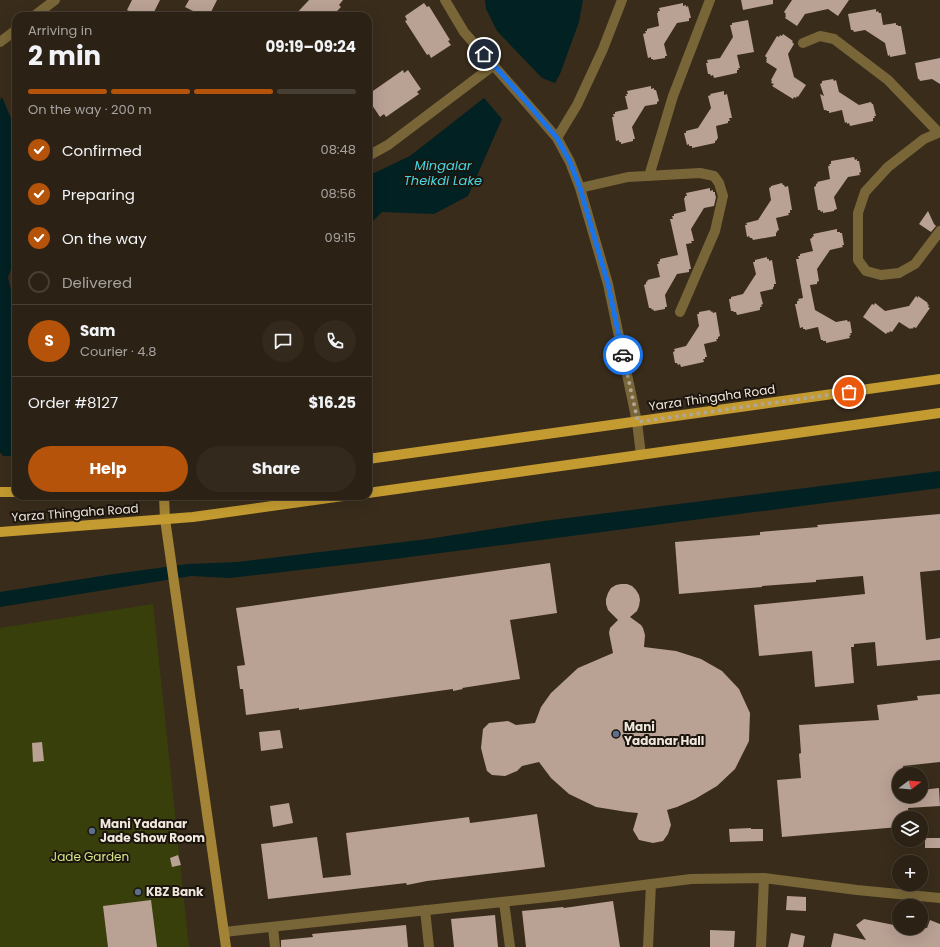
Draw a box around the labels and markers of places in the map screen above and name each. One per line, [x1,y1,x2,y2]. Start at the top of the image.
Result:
pin [467,37,501,71]
pin [832,375,866,409]
place label: Mani Yadanar Hall [624,718,704,749]
marker: Mani Yadanar Hall [611,729,621,739]
place label: Mani Yadanar Jade Show Room [100,815,205,846]
marker: Mani Yadanar Jade Show Room [87,826,97,836]
place label: KBZ Bank [146,883,204,900]
marker: KBZ Bank [133,887,143,897]

